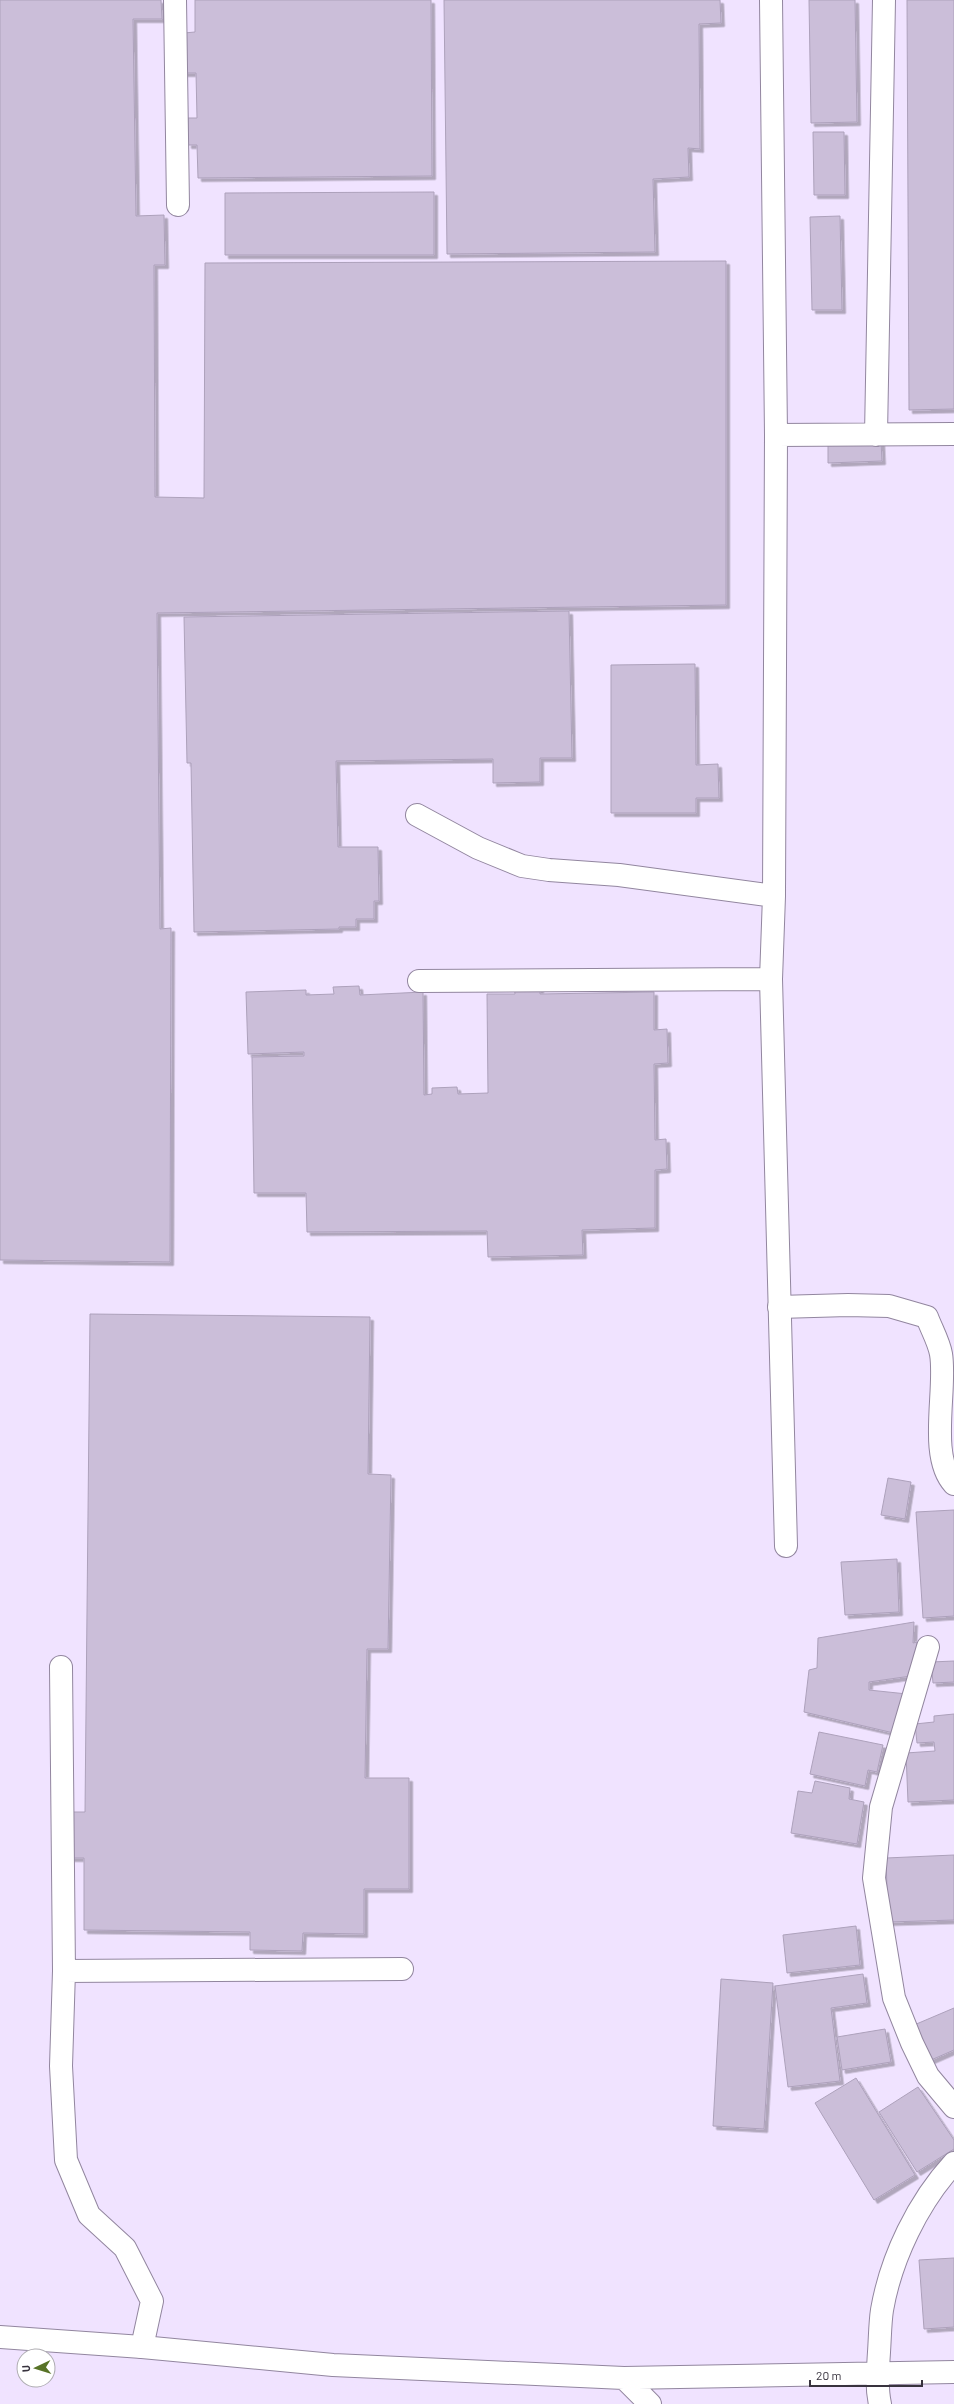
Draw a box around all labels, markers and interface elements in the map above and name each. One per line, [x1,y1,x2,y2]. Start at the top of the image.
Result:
north arrow [16,2348,56,2388]
scale bar [810,2362,922,2388]
text: U [19,2365,32,2373]
text: 20 m [816,2368,842,2382]

